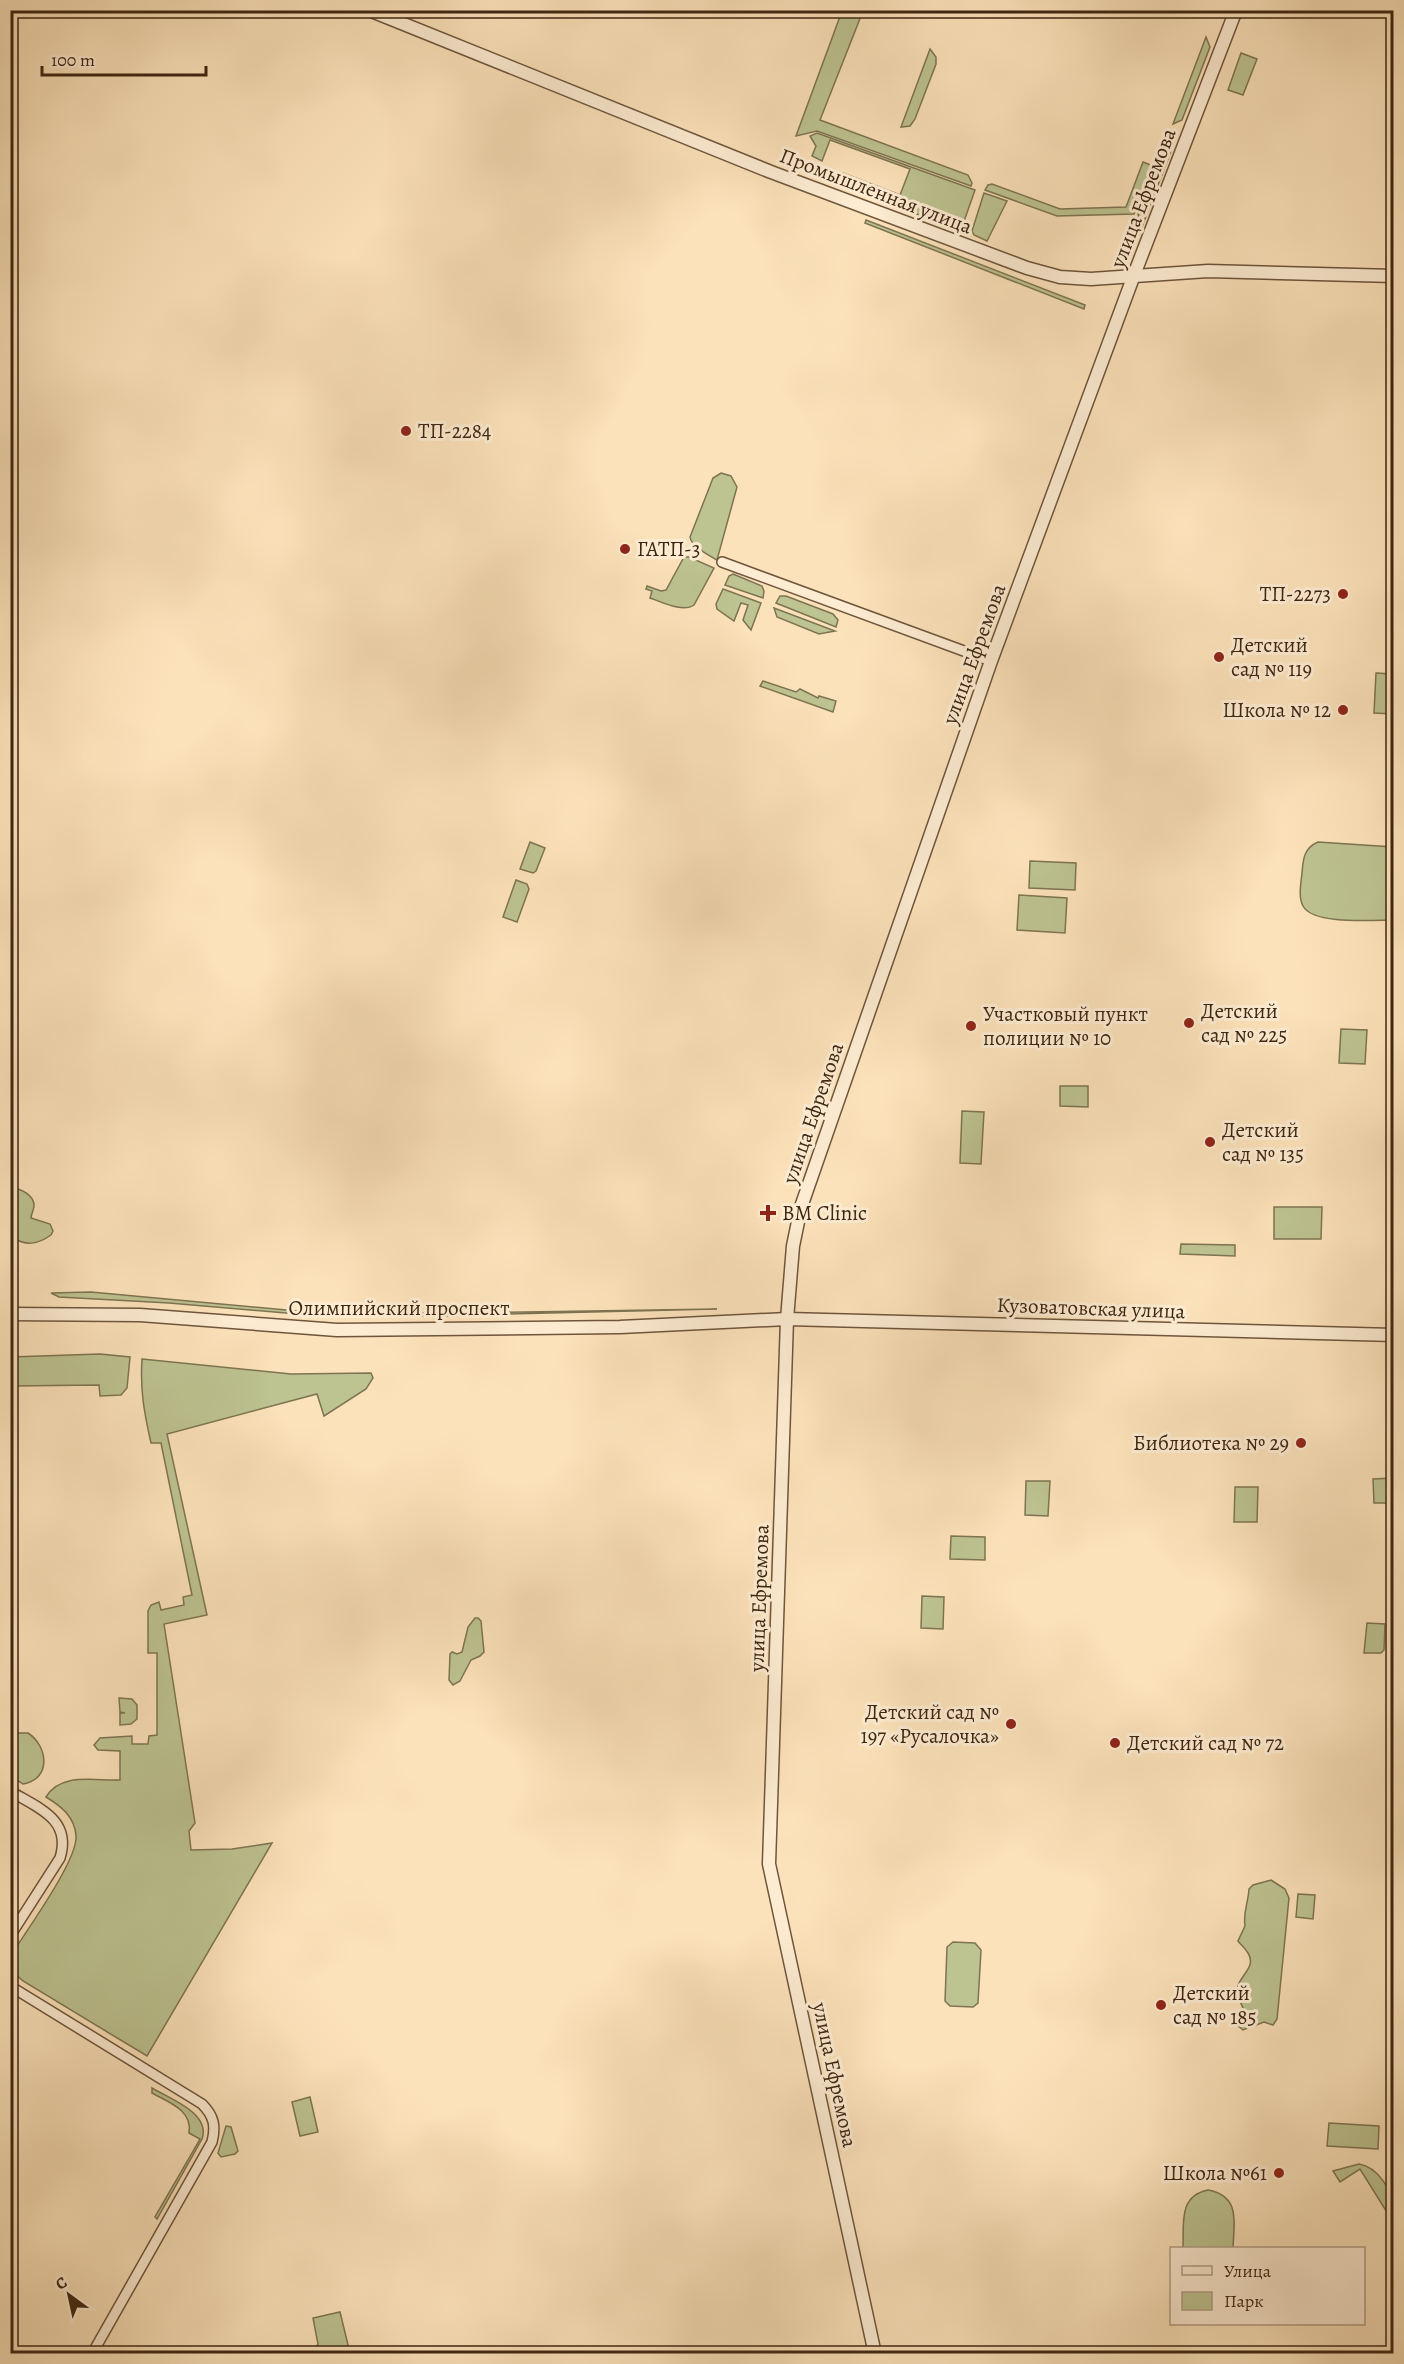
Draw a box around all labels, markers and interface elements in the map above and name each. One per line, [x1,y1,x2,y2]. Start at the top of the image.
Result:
scale bar [42,39,206,77]
text: 100 m [51,48,95,72]
street label: улица Ефремова [1103,124,1183,273]
street label: Промышленная улица [776,141,976,241]
place label: ТП-2284 [418,417,491,445]
marker: ТП-2284 [399,424,413,438]
place label: ГАТП-3 [637,535,700,563]
marker: ГАТП-3 [618,542,632,556]
street label: улица Ефремова [935,580,1012,729]
place label: ТП-2273 [1260,580,1331,608]
marker: ТП-2273 [1336,587,1350,601]
place label: Детский сад № 119 [1231,631,1312,683]
marker: Детский сад № 119 [1212,650,1226,664]
place label: Школа № 12 [1222,696,1331,724]
marker: Школа № 12 [1336,703,1350,717]
place label: Детский сад № 225 [1201,997,1287,1049]
place label: Участковый пункт полиции № 10 [983,1000,1148,1052]
marker: Детский сад № 225 [1182,1016,1196,1030]
marker: Участковый пункт полиции № 10 [964,1019,978,1033]
street label: улица Ефремова [775,1038,850,1188]
place label: Детский сад № 135 [1222,1116,1304,1168]
marker: Детский сад № 135 [1203,1135,1217,1149]
place label: BM Clinic [782,1199,867,1227]
marker: BM Clinic [759,1204,777,1222]
street label: Кузоватовская улица [996,1291,1186,1325]
street label: Олимпийский проспект [288,1294,510,1322]
place label: Библиотека № 29 [1133,1429,1289,1457]
marker: Библиотека № 29 [1294,1436,1308,1450]
street label: улица Ефремова [742,1524,776,1673]
place label: Детский сад № 197 «Русалочка» [861,1698,999,1750]
marker: Детский сад № 197 «Русалочка» [1004,1717,1018,1731]
place label: Детский сад № 72 [1127,1729,1284,1757]
marker: Детский сад № 72 [1108,1736,1122,1750]
place label: Детский сад № 185 [1173,1979,1257,2031]
marker: Детский сад № 185 [1154,1998,1168,2012]
street label: улица Ефремова [806,1999,864,2150]
place label: Школа №61 [1163,2159,1267,2187]
marker: Школа №61 [1272,2166,1286,2180]
legend [1170,2247,1365,2325]
text: Улица [1224,2259,1272,2283]
north arrow [39,2265,99,2325]
text: С [51,2271,72,2295]
text: Парк [1224,2289,1264,2313]

